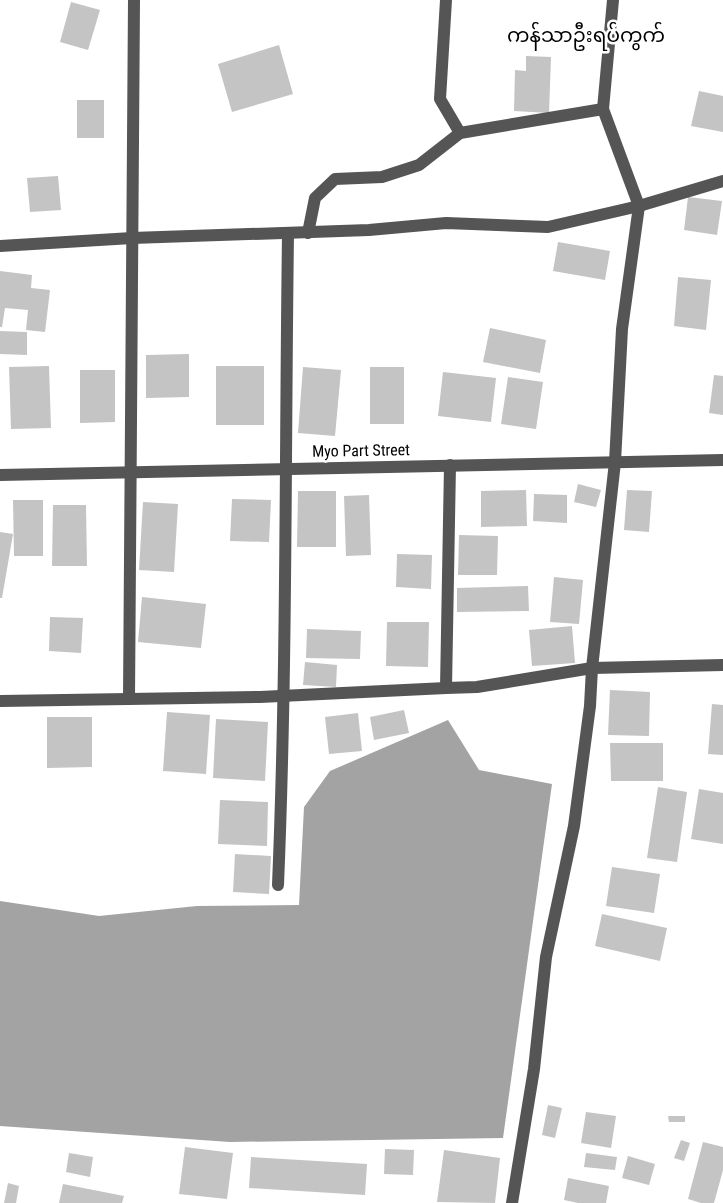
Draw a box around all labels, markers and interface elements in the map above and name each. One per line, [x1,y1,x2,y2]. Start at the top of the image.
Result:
district label: ကန်သာဦးရပ်ကွက် [507,21,665,51]
street label: Myo Part Street [312,440,410,461]

